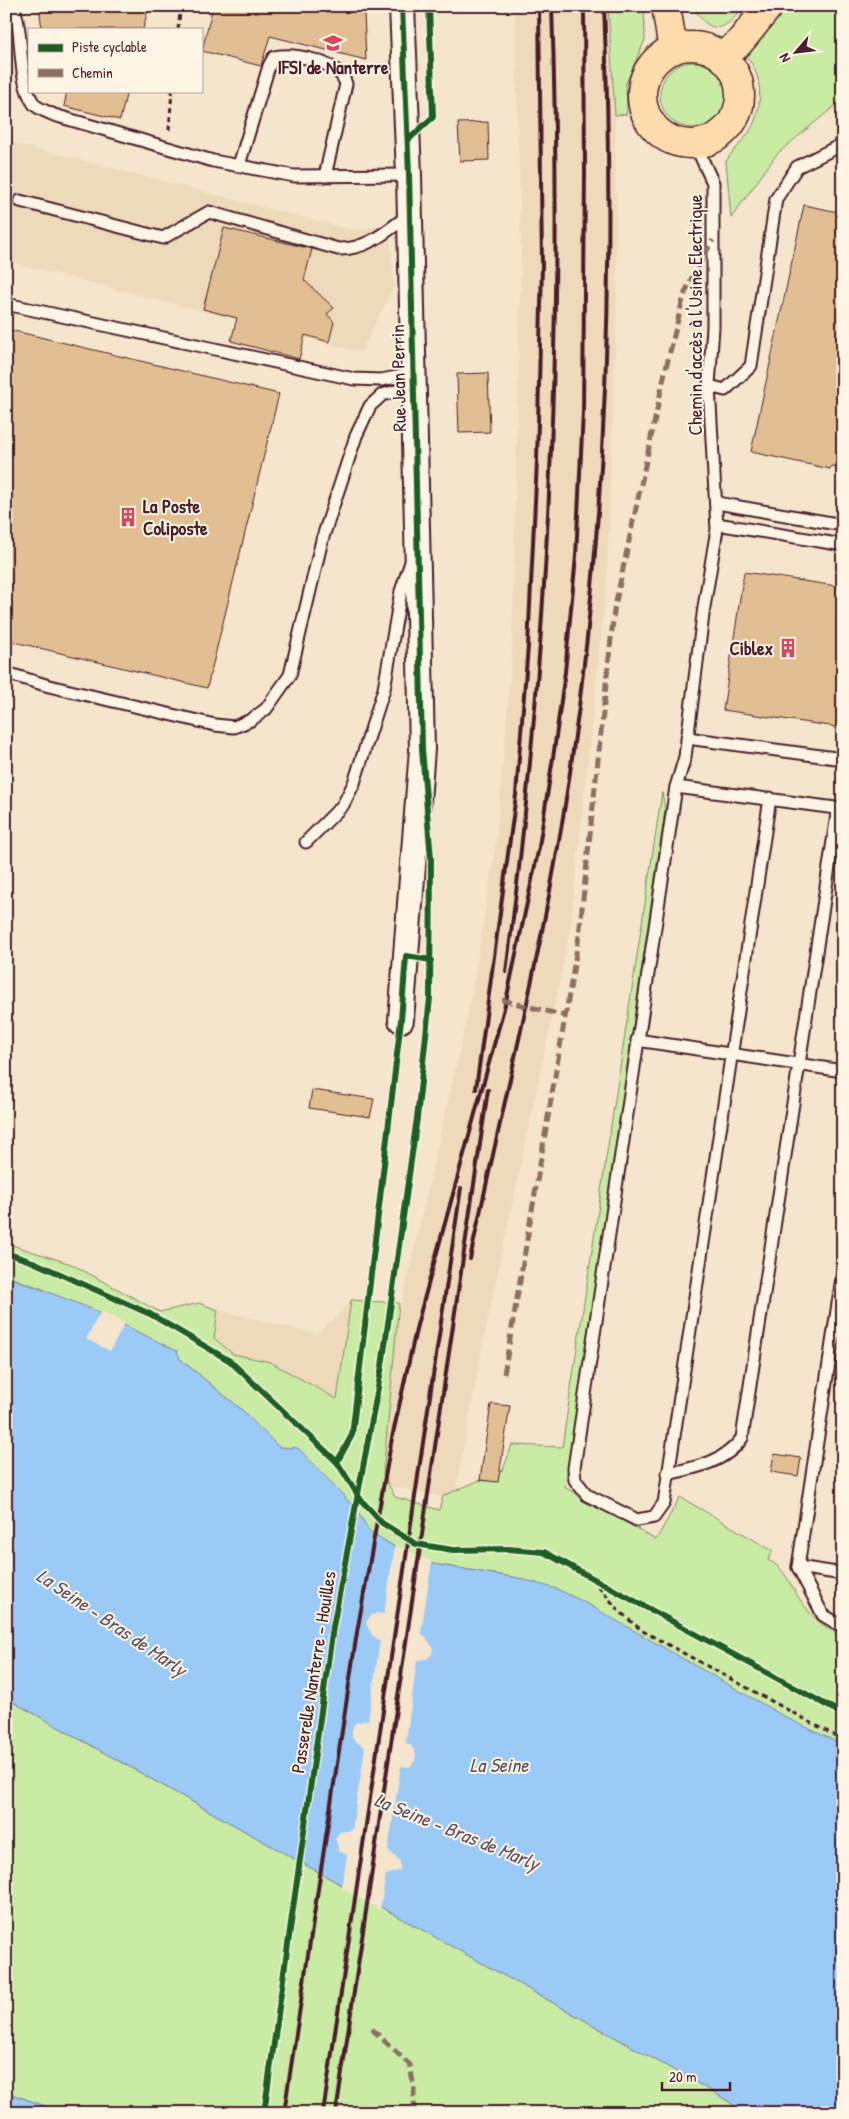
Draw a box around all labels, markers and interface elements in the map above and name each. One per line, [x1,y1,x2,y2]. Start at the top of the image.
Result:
legend [28,28,202,92]
north arrow [772,28,822,78]
school or university icon: IFSI de Nanterre [322,32,344,54]
text: Piste cyclable [72,36,147,57]
text: N [774,50,794,66]
place label: IFSI de Nanterre [278,54,389,80]
text: Chemin [72,62,113,83]
street label: Chemin d'accès à l'Usine Electrique [682,194,708,436]
street label: Rue Jean Perrin [384,324,412,432]
place label: La Poste Coliposte [143,493,208,542]
building icon: La Poste Coliposte [117,506,139,528]
place label: Ciblex [729,635,773,661]
building icon: Ciblex [777,637,799,659]
water label: La Seine - Bras de Marly [31,1562,194,1684]
street label: Passerelle Nanterre - Houilles [284,1569,342,1775]
water label: La Seine [470,1751,529,1778]
water label: La Seine - Bras de Marly [370,1786,546,1878]
scale bar [662,2059,729,2091]
text: 20 m [669,2066,696,2087]

